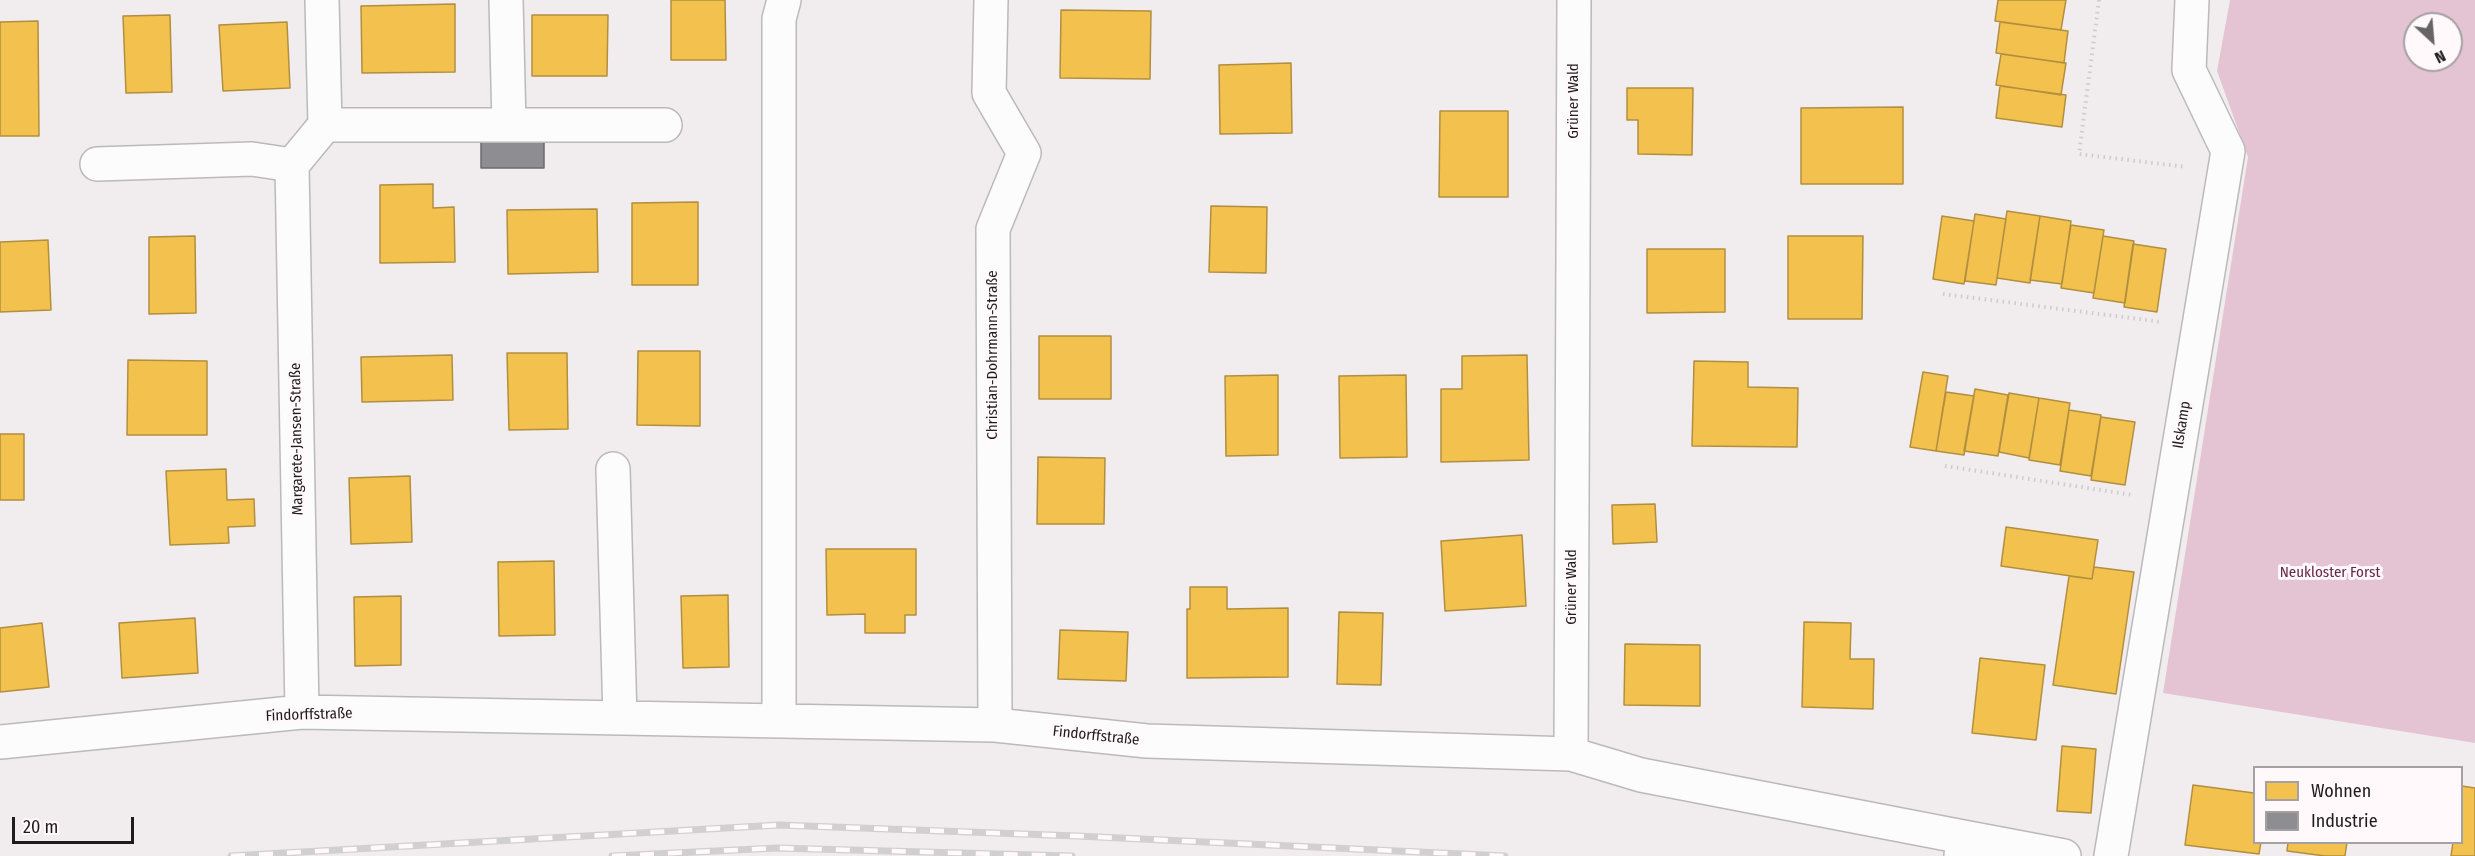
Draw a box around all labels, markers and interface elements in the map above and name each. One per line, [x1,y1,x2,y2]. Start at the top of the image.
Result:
north arrow [2403,12,2463,72]
text: N [2432,46,2449,67]
street label: Grüner Wald [1565,63,1583,139]
street label: Christian-Dohrmann-Straße [984,270,1002,440]
street label: Margarete-Jansen-Straße [287,362,307,516]
street label: Ilskamp [2169,400,2195,450]
street label: Grüner Wald [1563,549,1581,625]
park label: Neukloster Forst [2280,564,2380,582]
street label: Findorffstraße [265,704,353,726]
street label: Findorffstraße [1052,723,1140,749]
legend [2253,766,2463,844]
text: Wohnen [2311,780,2371,802]
scale bar [15,805,136,843]
text: Industrie [2311,810,2378,832]
text: 20 m [23,816,58,838]

